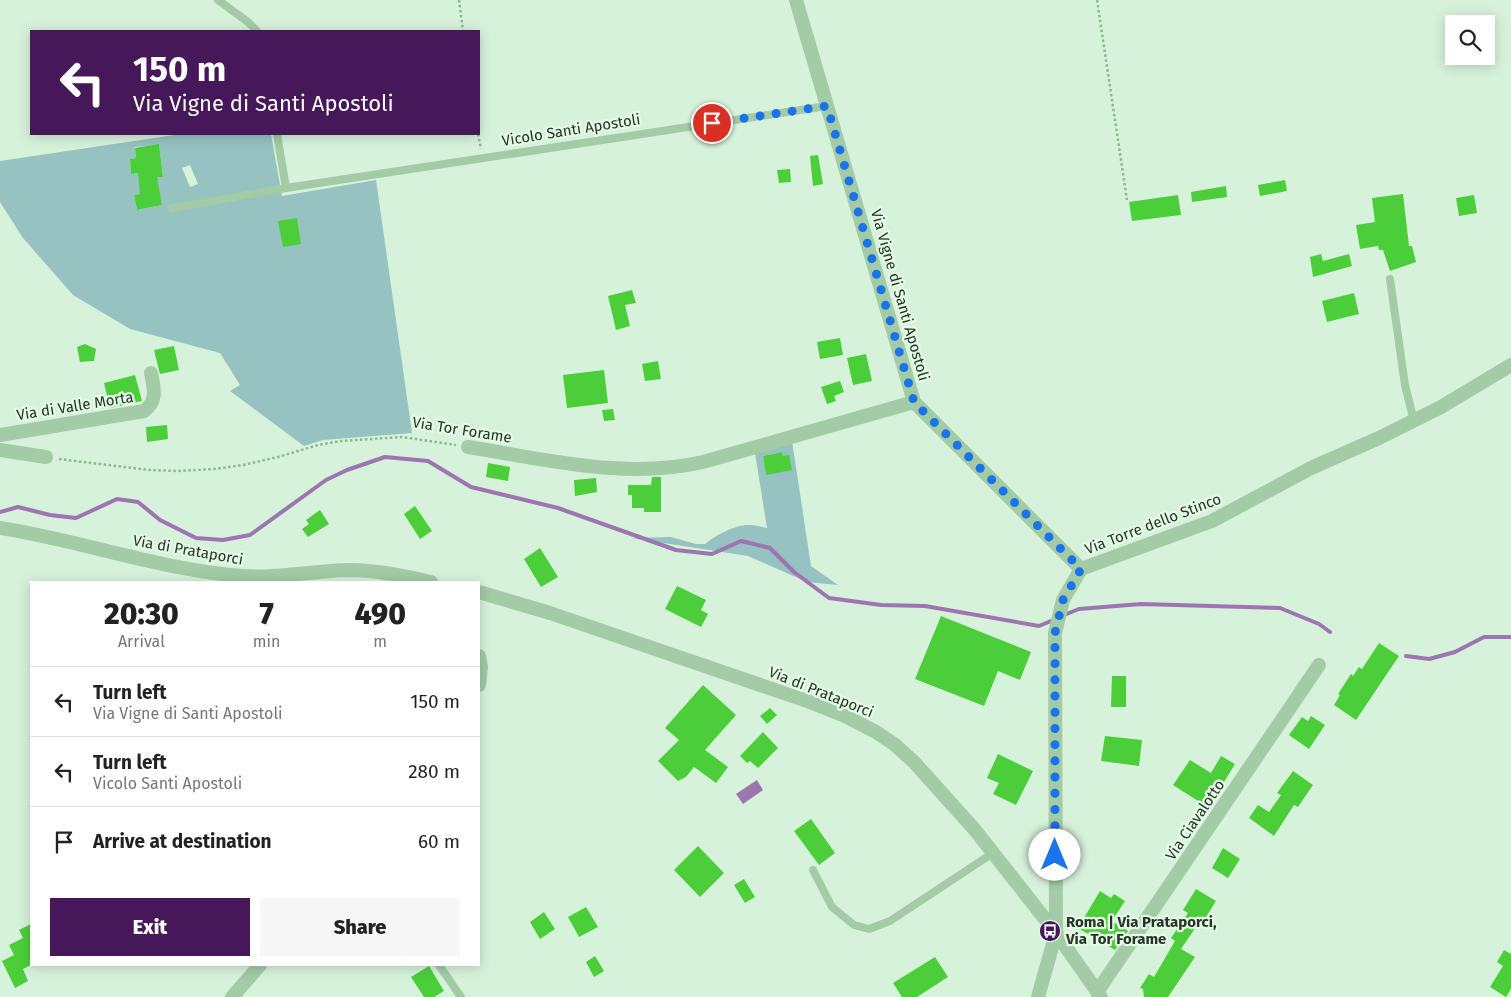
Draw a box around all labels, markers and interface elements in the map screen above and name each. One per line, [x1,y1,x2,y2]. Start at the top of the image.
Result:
map controls [1445,15,1495,65]
button: search [1445,15,1495,65]
text: 150 m [133,48,226,90]
icon: left [50,50,115,115]
text: Via Vigne di Santi Apostoli [133,90,394,117]
pin [691,102,733,144]
icon: arrive [698,109,726,137]
street label: Vicolo Santi Apostoli [501,110,641,150]
street label: Via Vigne di Santi Apostoli [867,207,933,383]
street label: Via di Valle Morta [15,388,135,424]
street label: Via Tor Forame [411,413,513,447]
street label: Via Torre dello Stinco [1082,490,1224,558]
street label: Via di Prataporci [131,531,245,569]
text: 20:30 [104,596,179,632]
text: 7 [259,596,274,632]
text: 490 [354,596,406,632]
text: Arrival [118,632,165,651]
text: min [253,632,280,651]
text: m [373,632,387,651]
street label: Via di Prataporci [766,663,876,721]
text: Turn left [93,681,167,704]
icon: left [50,688,78,716]
text: 150 m [410,690,460,713]
text: Via Vigne di Santi Apostoli [93,704,283,723]
text: Turn left [93,751,167,774]
icon: left [50,758,78,786]
text: 280 m [408,760,460,783]
text: Vicolo Santi Apostoli [93,774,242,793]
street label: Via Ciavalotto [1162,776,1228,864]
icon: arrive [50,828,78,856]
position arrow [1028,828,1080,880]
text: Arrive at destination [93,830,272,853]
text: 60 m [418,830,460,853]
button: Exit [50,898,250,956]
button: Share [260,898,460,956]
place label: Roma | Via Prataporci, Via Tor Forame [1065,913,1217,948]
bus stop icon: Roma | Via Prataporci, Via Tor Forame [1038,919,1062,943]

